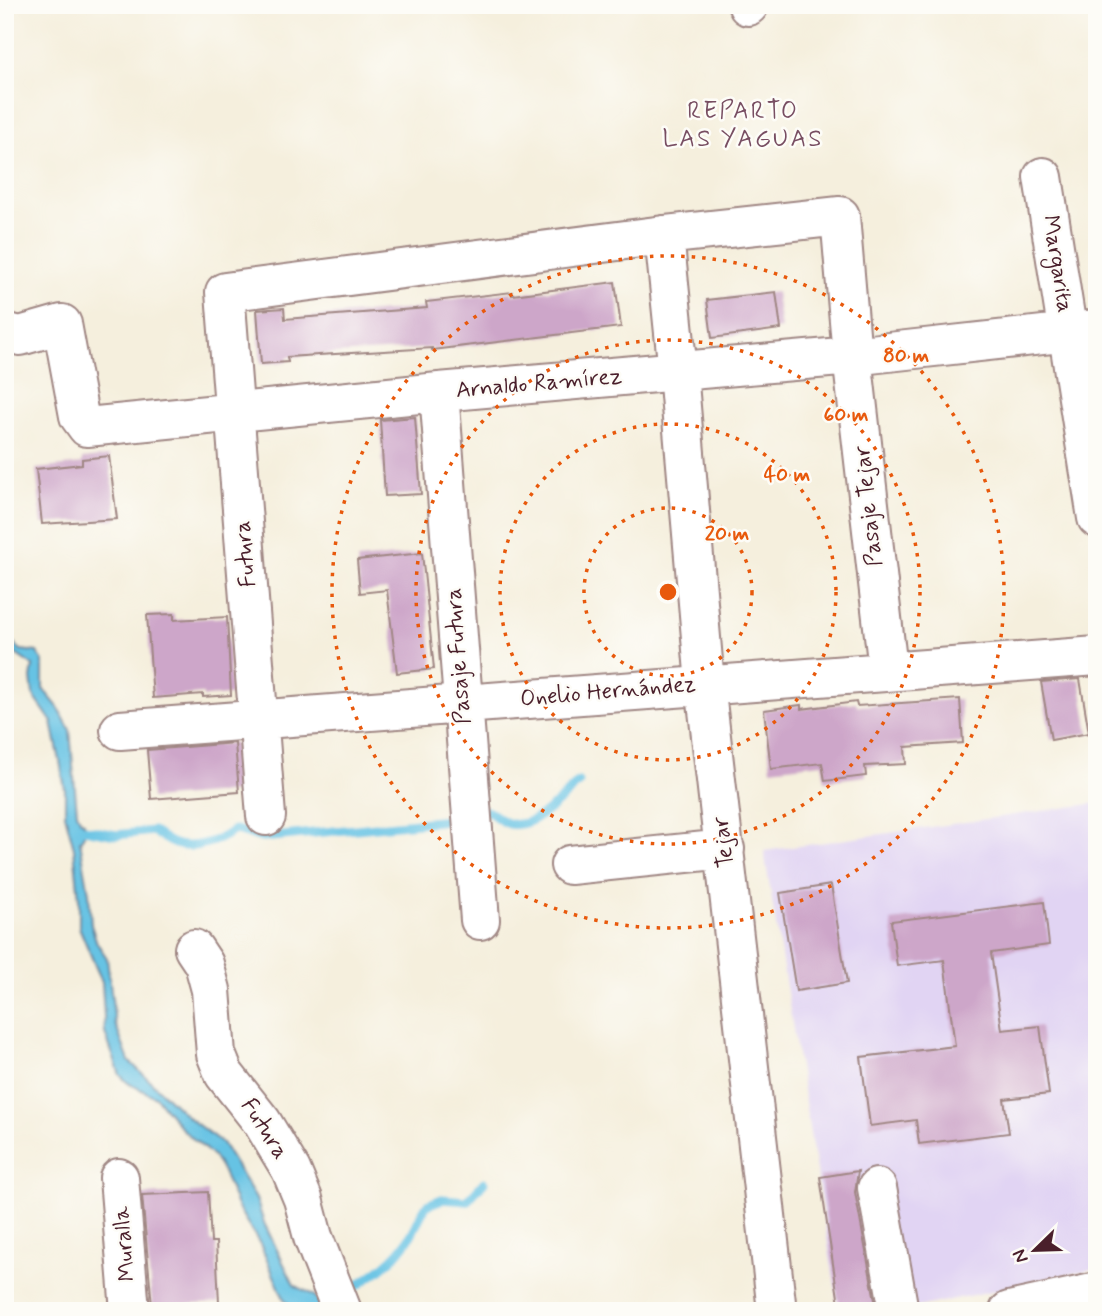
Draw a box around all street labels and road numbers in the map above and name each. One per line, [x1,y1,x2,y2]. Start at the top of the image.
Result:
street label: Margarita [1033,213,1080,315]
street label: Arnaldo Ramírez [455,362,623,406]
street label: Pasaje Tejar [848,444,890,568]
street label: Futura [228,519,264,589]
street label: Pasaje Futura [439,587,479,725]
street label: Onelio Hernández [519,669,697,715]
street label: Tejar [706,814,742,869]
street label: Futura [233,1093,295,1165]
street label: Muralla [107,1205,143,1283]

